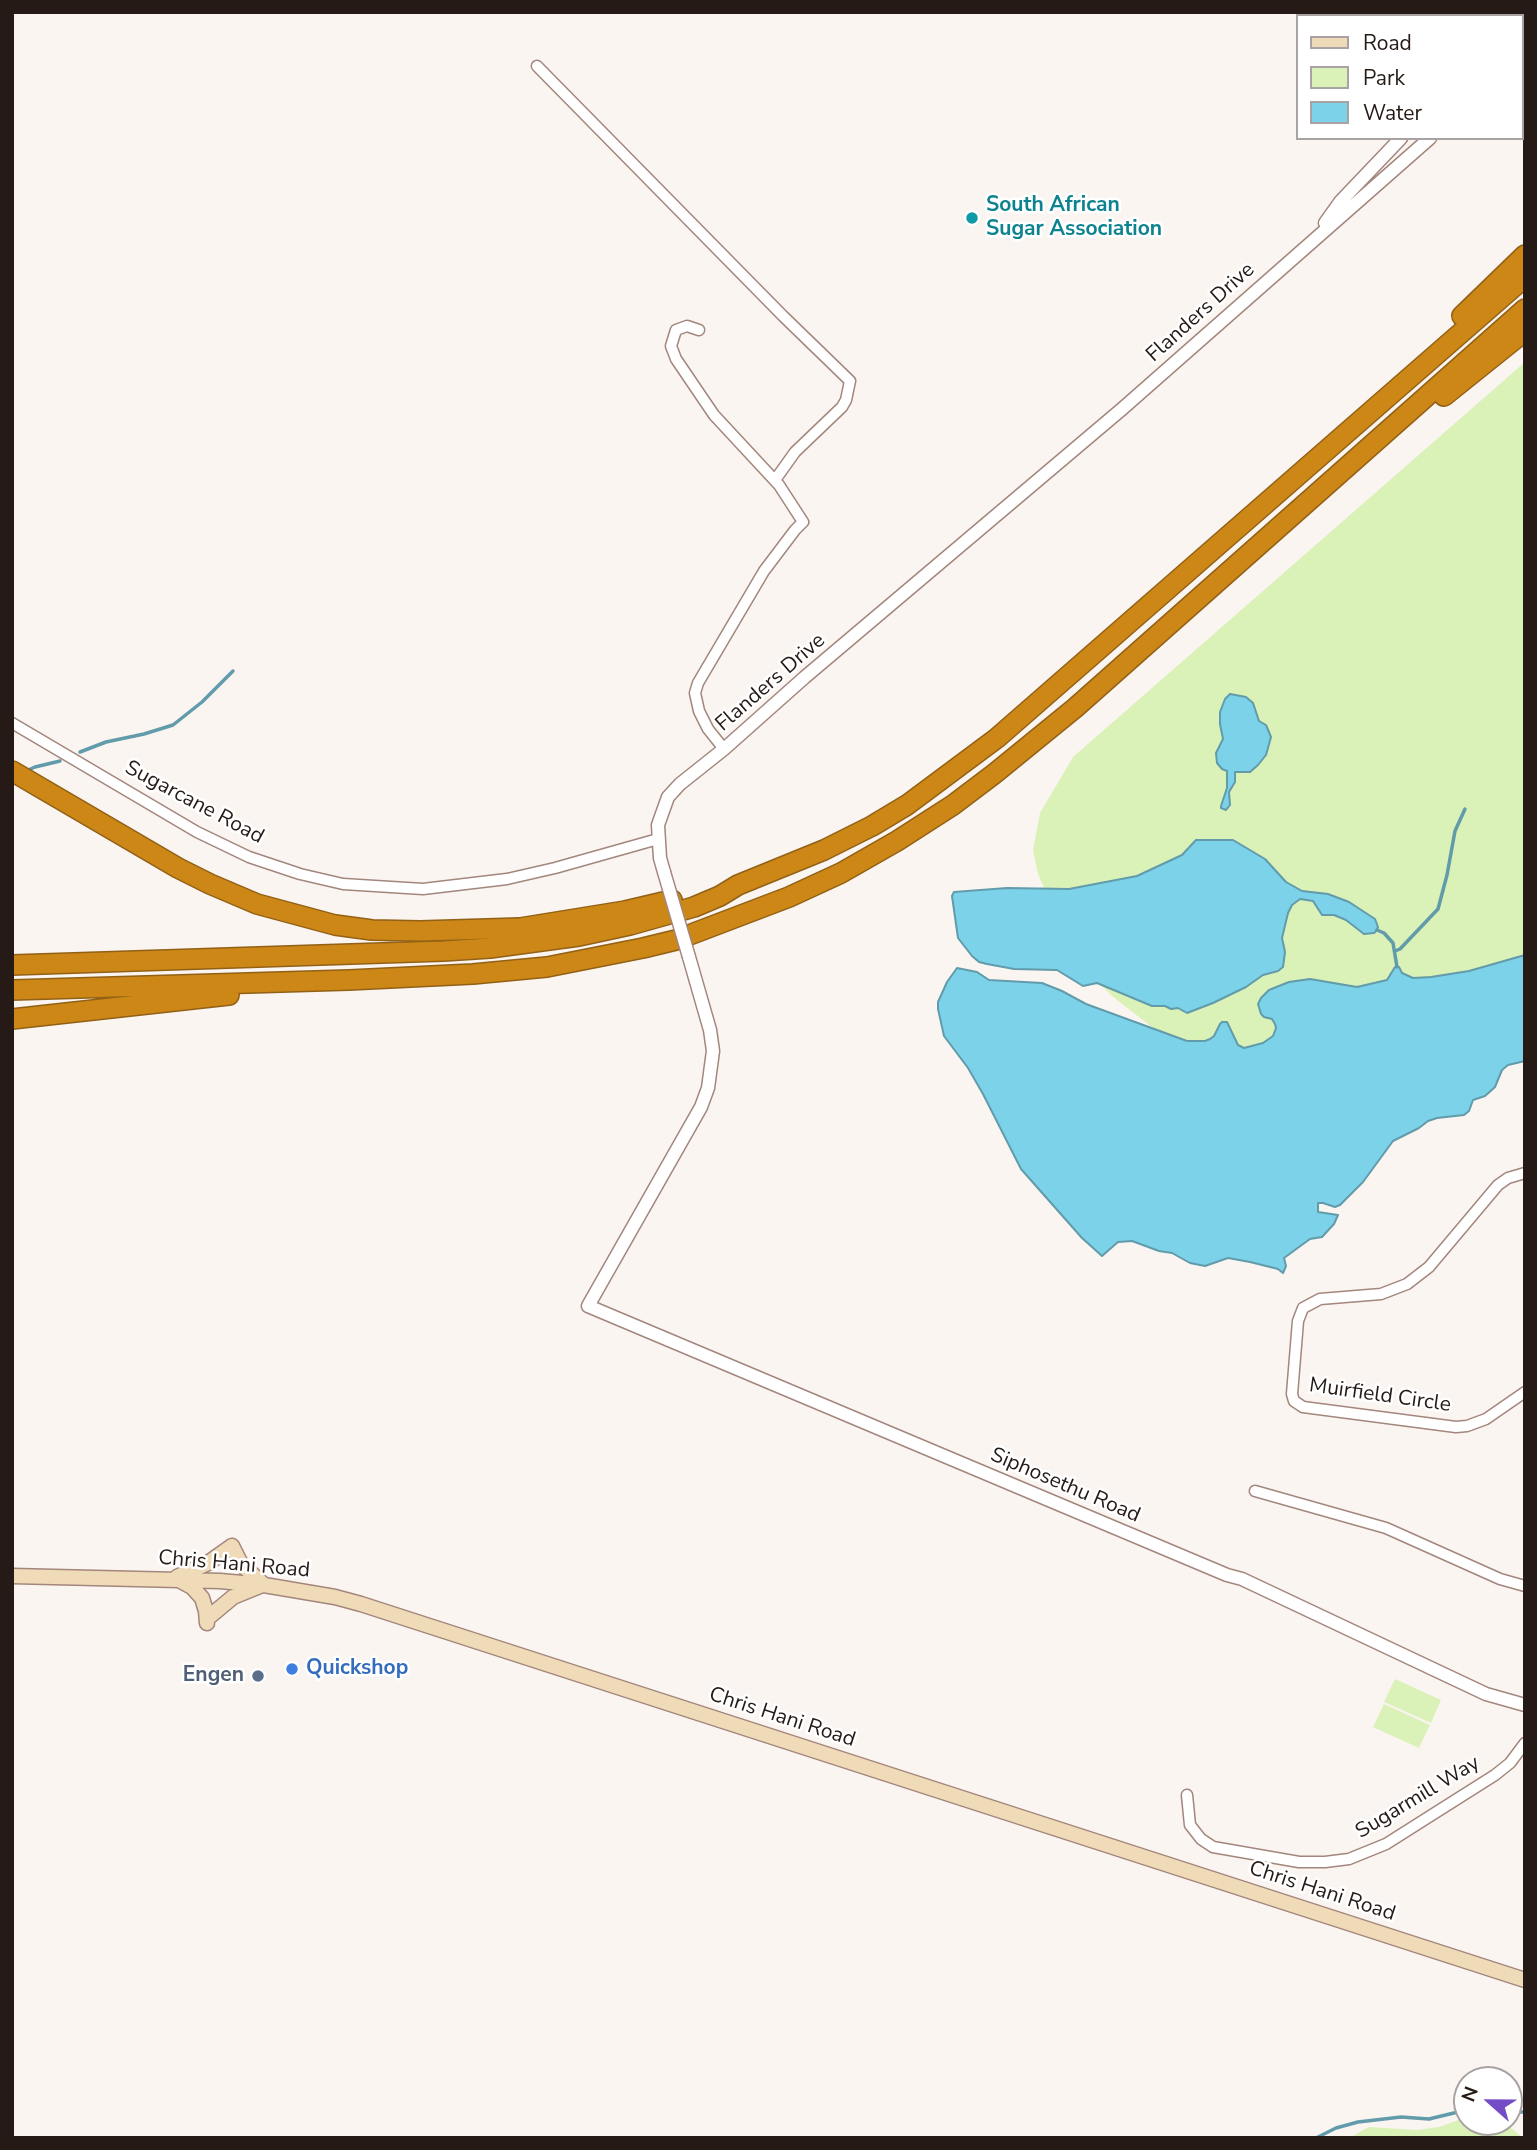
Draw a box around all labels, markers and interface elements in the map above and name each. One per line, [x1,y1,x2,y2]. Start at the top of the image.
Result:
legend [1296,14,1523,140]
text: Road [1363,29,1412,57]
text: Park [1363,64,1405,92]
text: Water [1363,99,1422,127]
place label: South African Sugar Association [986,193,1162,243]
marker: South African Sugar Association [964,210,980,226]
street label: Flanders Drive [1142,258,1260,368]
street label: Flanders Drive [711,629,831,737]
street label: Sugarcane Road [120,756,268,850]
street label: Muirfield Circle [1308,1374,1452,1418]
street label: Siphosethu Road [986,1443,1144,1529]
street label: Chris Hani Road [157,1546,311,1584]
place label: Quickshop [306,1656,408,1682]
marker: Quickshop [284,1661,300,1677]
place label: Engen [183,1663,244,1689]
marker: Engen [250,1668,266,1684]
street label: Chris Hani Road [706,1683,858,1753]
street label: Sugarmill Way [1351,1751,1485,1845]
street label: Chris Hani Road [1246,1857,1398,1927]
north arrow [1453,2066,1523,2136]
text: N [1456,2083,1485,2105]

